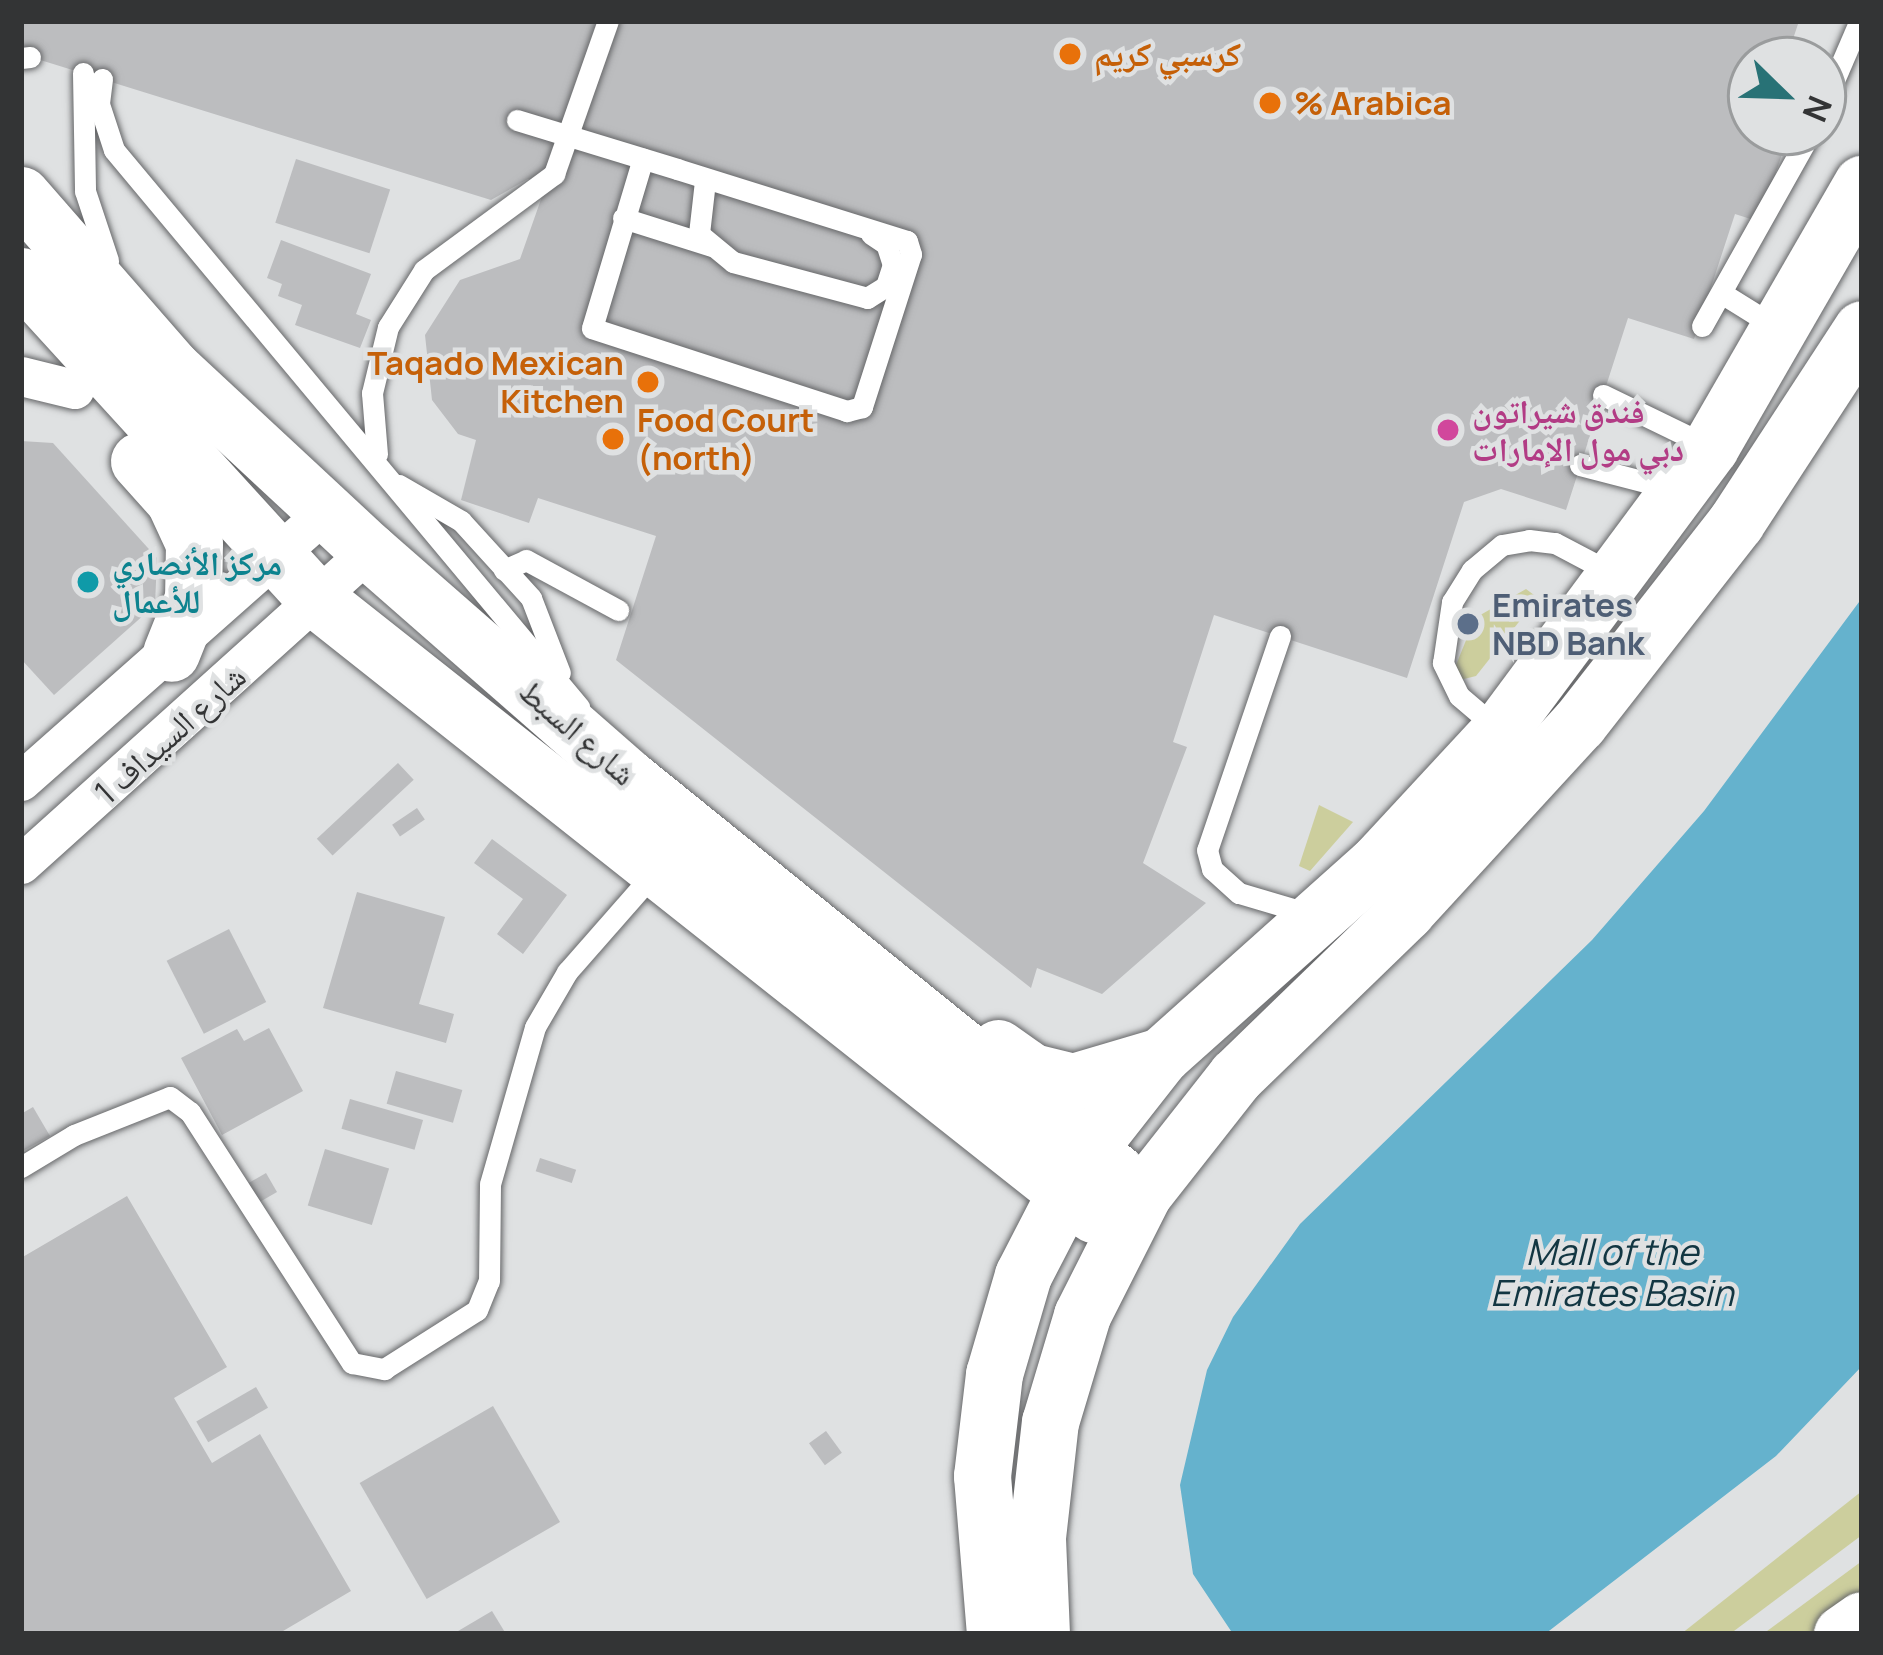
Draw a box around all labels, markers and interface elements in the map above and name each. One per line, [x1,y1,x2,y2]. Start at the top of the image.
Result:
place label: كرسبي كريم [1094,34,1241,74]
north arrow [1727,36,1847,156]
marker: كرسبي كريم [1057,41,1083,67]
place label: % Arabica [1294,83,1452,123]
text: N [1792,89,1843,129]
marker: % Arabica [1257,90,1283,116]
place label: Taqado Mexican Kitchen [367,343,624,421]
marker: Taqado Mexican Kitchen [635,369,661,395]
place label: فندق شيراتون دبي مول الإمارات [1472,391,1684,469]
place label: Food Court (north) [637,400,814,478]
marker: فندق شيراتون دبي مول الإمارات [1435,417,1461,443]
marker: Food Court (north) [600,426,626,452]
place label: مركز الأنصاري للأعمال [112,543,282,621]
marker: مركز الأنصاري للأعمال [75,569,101,595]
place label: Emirates NBD Bank [1492,585,1644,663]
marker: Emirates NBD Bank [1455,611,1481,637]
street label: شارع السيداف 1 [87,656,253,812]
street label: شارع السبط [512,671,644,793]
water label: Mall of the Emirates Basin [1490,1229,1734,1314]

